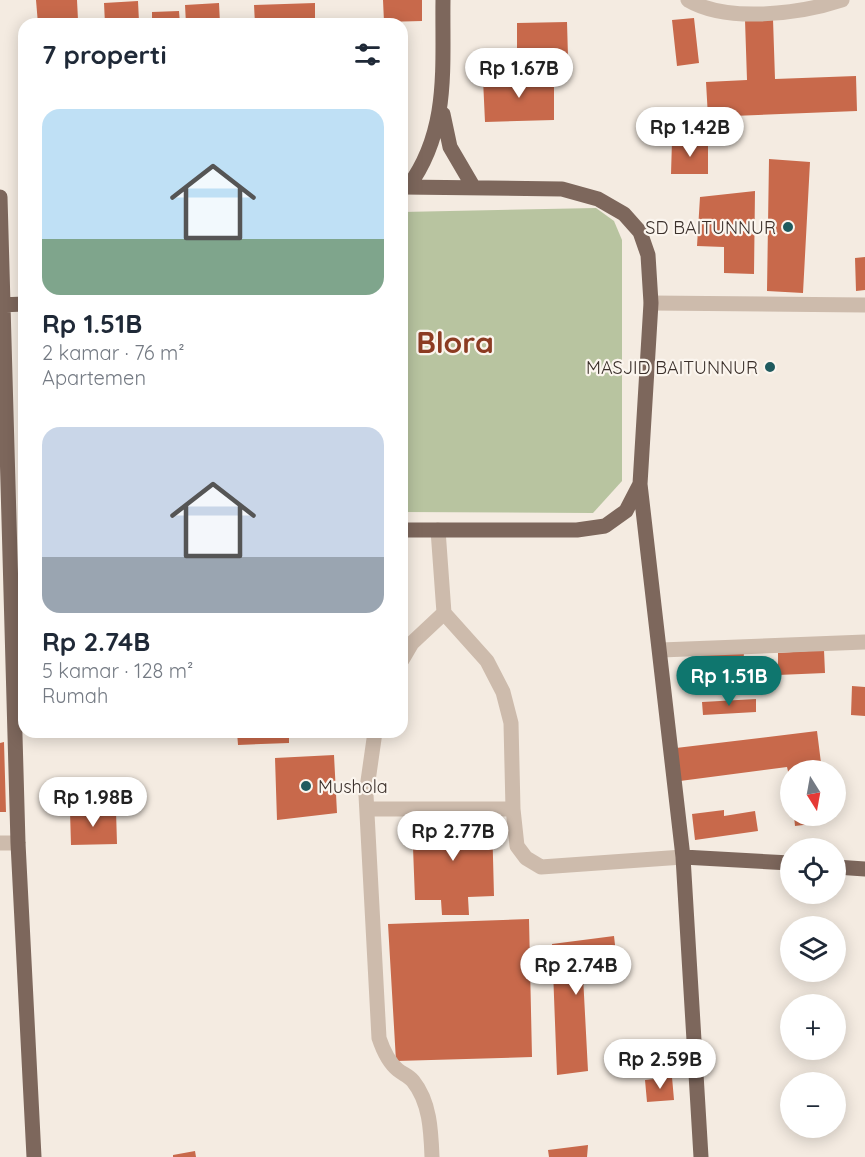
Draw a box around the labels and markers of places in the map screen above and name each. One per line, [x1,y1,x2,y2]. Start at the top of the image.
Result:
pin: Rp 1.67B [457,48,581,99]
pin: Rp 1.42B [628,107,752,158]
place label: SD BAITUNNUR [645,216,776,239]
marker: SD BAITUNNUR [781,220,795,234]
place label: MASJID BAITUNNUR [586,356,758,379]
marker: MASJID BAITUNNUR [763,360,777,374]
pin: Rp 1.51B [667,656,791,707]
place label: Mushola [318,775,388,798]
pin: Rp 1.98B [31,777,155,828]
marker: Mushola [299,779,313,793]
pin: Rp 2.77B [391,811,515,862]
pin: Rp 2.74B [514,945,638,996]
pin: Rp 2.59B [598,1039,722,1090]

